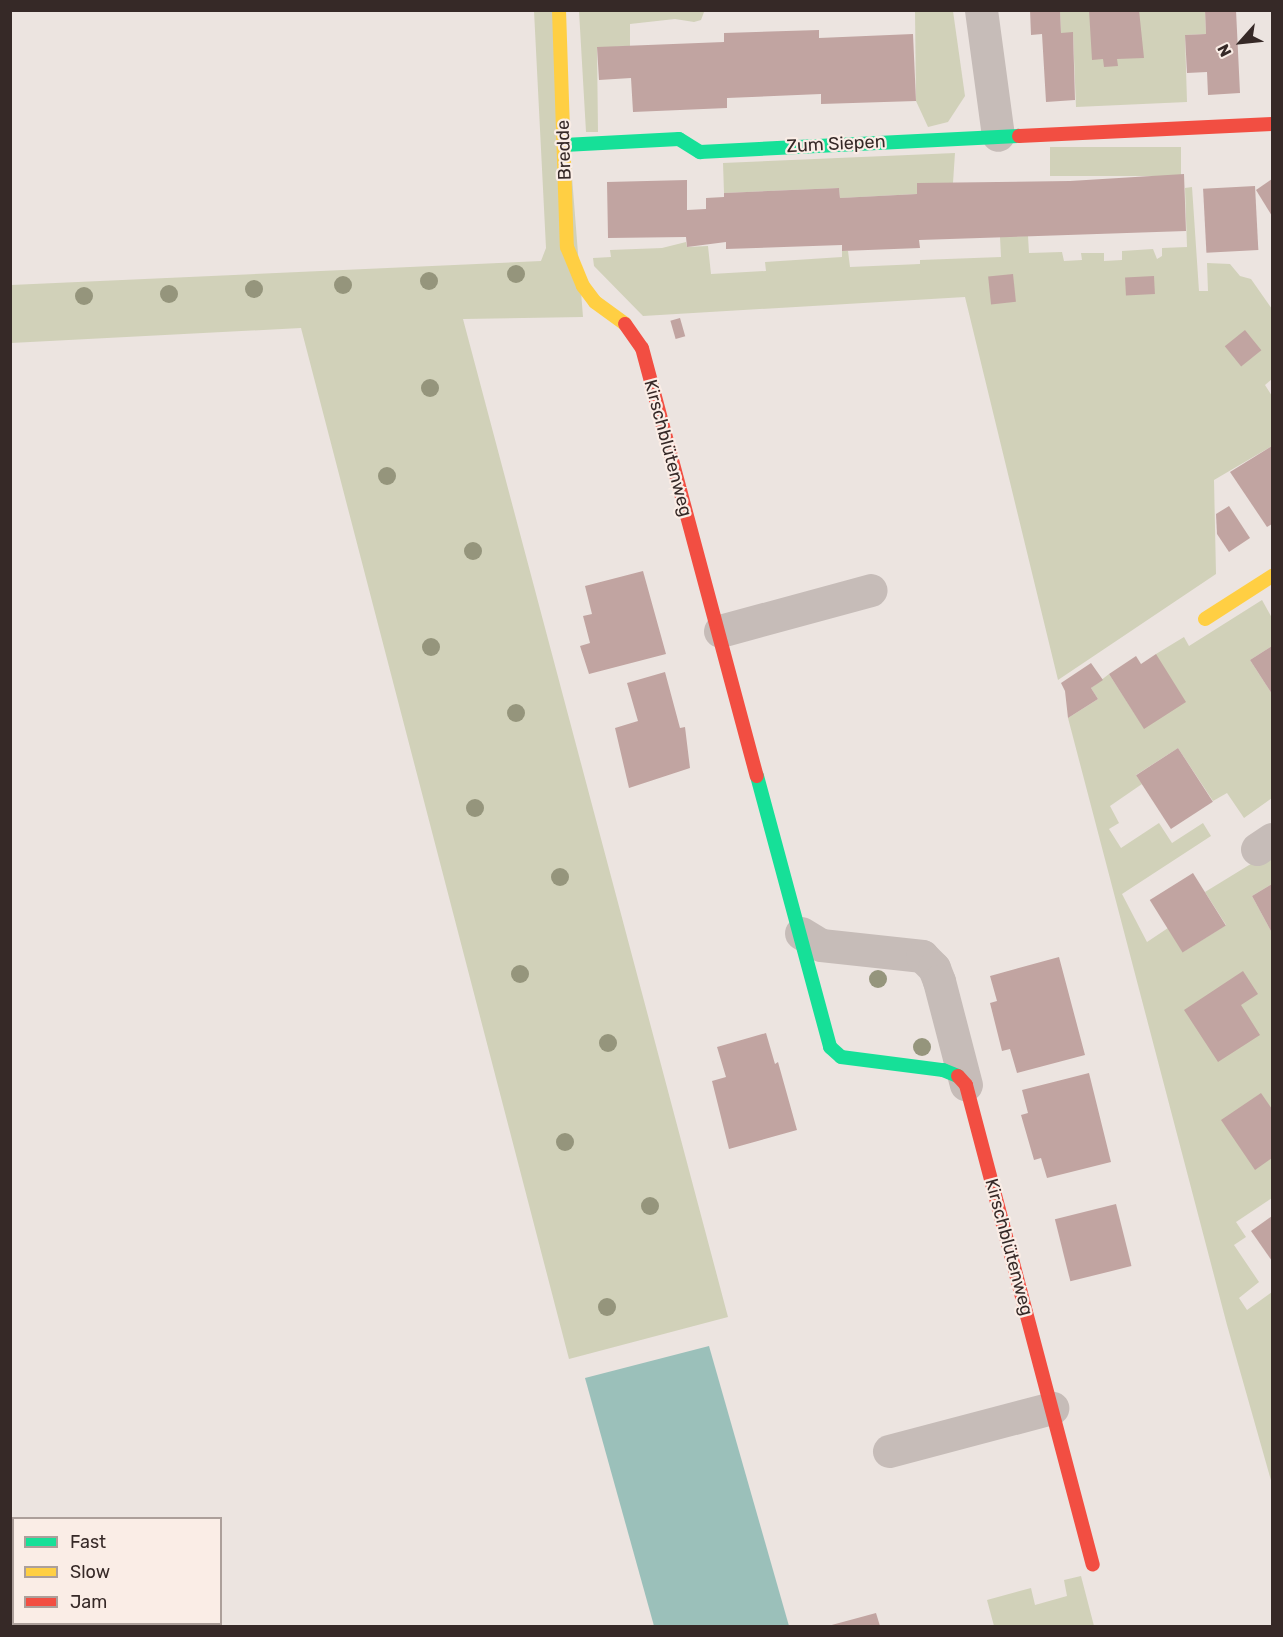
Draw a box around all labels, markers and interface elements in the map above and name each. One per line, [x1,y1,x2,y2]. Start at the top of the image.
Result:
north arrow [1211,12,1271,72]
text: N [1213,41,1236,60]
street label: Bredde [552,120,576,180]
street label: Zum Siepen [786,131,886,157]
street label: Kirschblütenweg [639,377,697,519]
street label: Kirschblütenweg [980,1176,1038,1318]
legend [12,1517,222,1625]
text: Fast [70,1531,106,1553]
text: Slow [70,1561,110,1583]
text: Jam [70,1591,107,1613]

